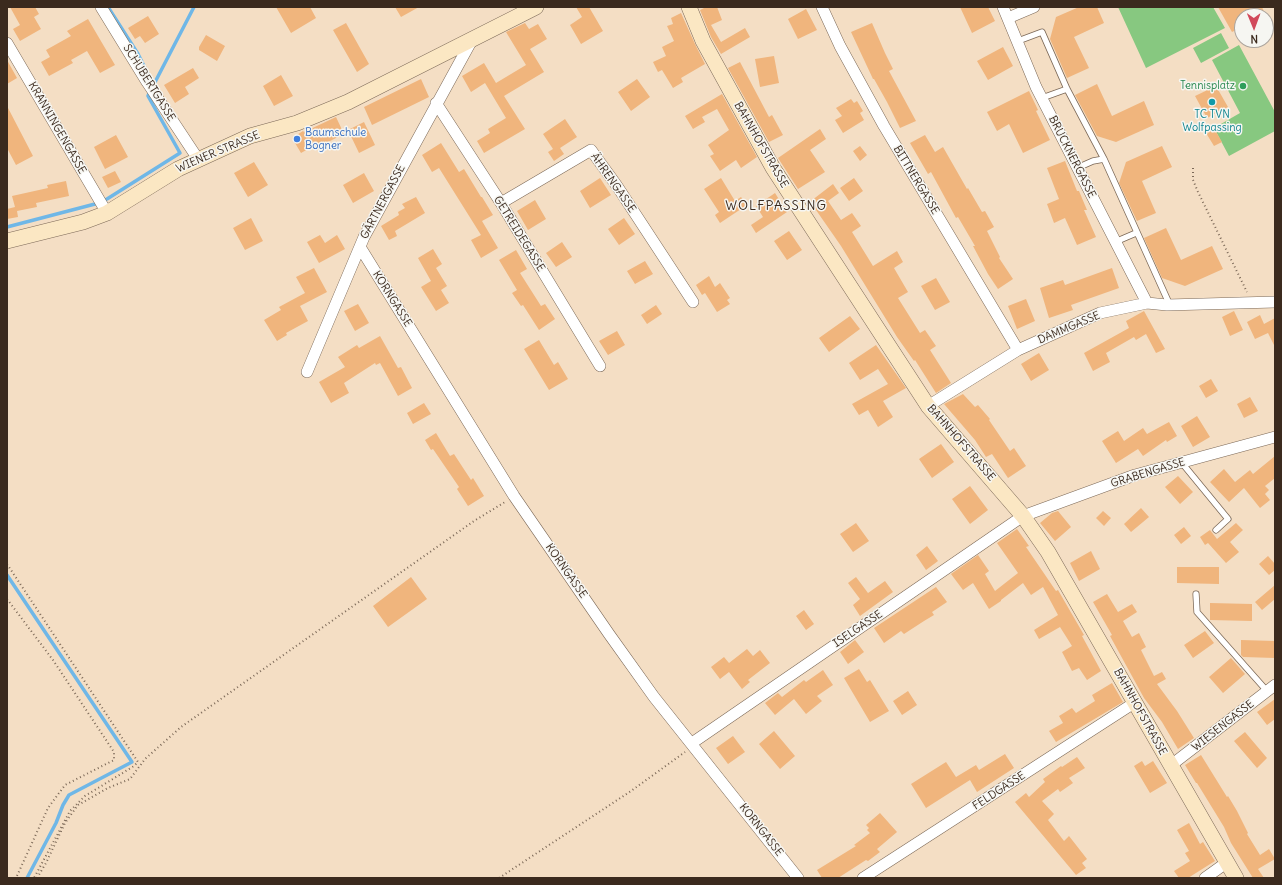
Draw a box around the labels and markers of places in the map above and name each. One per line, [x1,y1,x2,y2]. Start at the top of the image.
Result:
place label: Tennisplatz [1180,79,1235,93]
marker: Tennisplatz [1238,81,1248,91]
marker: TC TVN Wolfpassing [1207,97,1217,107]
place label: TC TVN Wolfpassing [1182,108,1242,134]
place label: Baumschule Bogner [305,126,366,152]
marker: Baumschule Bogner [292,134,302,144]

